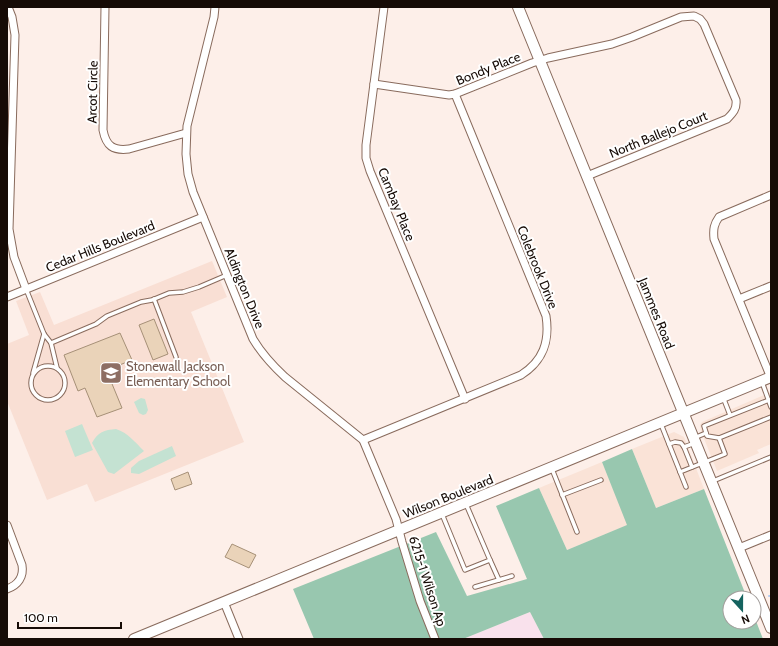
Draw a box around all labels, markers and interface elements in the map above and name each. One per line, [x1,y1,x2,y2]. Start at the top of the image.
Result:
street label: Bondy Place [453,48,523,88]
street label: Arcot Circle [83,60,101,124]
street label: North Ballejo Court [607,107,710,162]
street label: Cambay Place [375,165,419,243]
street label: Cedar Hills Boulevard [43,217,157,275]
street label: Colebrook Drive [514,223,562,311]
street label: Aldington Drive [222,245,269,331]
street label: Jammes Road [635,274,679,351]
place label: Stonewall Jackson Elementary School [126,358,230,389]
school or university icon: Stonewall Jackson Elementary School [98,360,124,386]
street label: Wilson Boulevard [401,471,495,521]
street label: 6215-1 Wilson Ap [406,534,450,628]
north arrow [722,590,762,630]
scale bar [18,604,121,630]
text: 100 m [24,610,58,625]
text: N [739,611,752,627]

